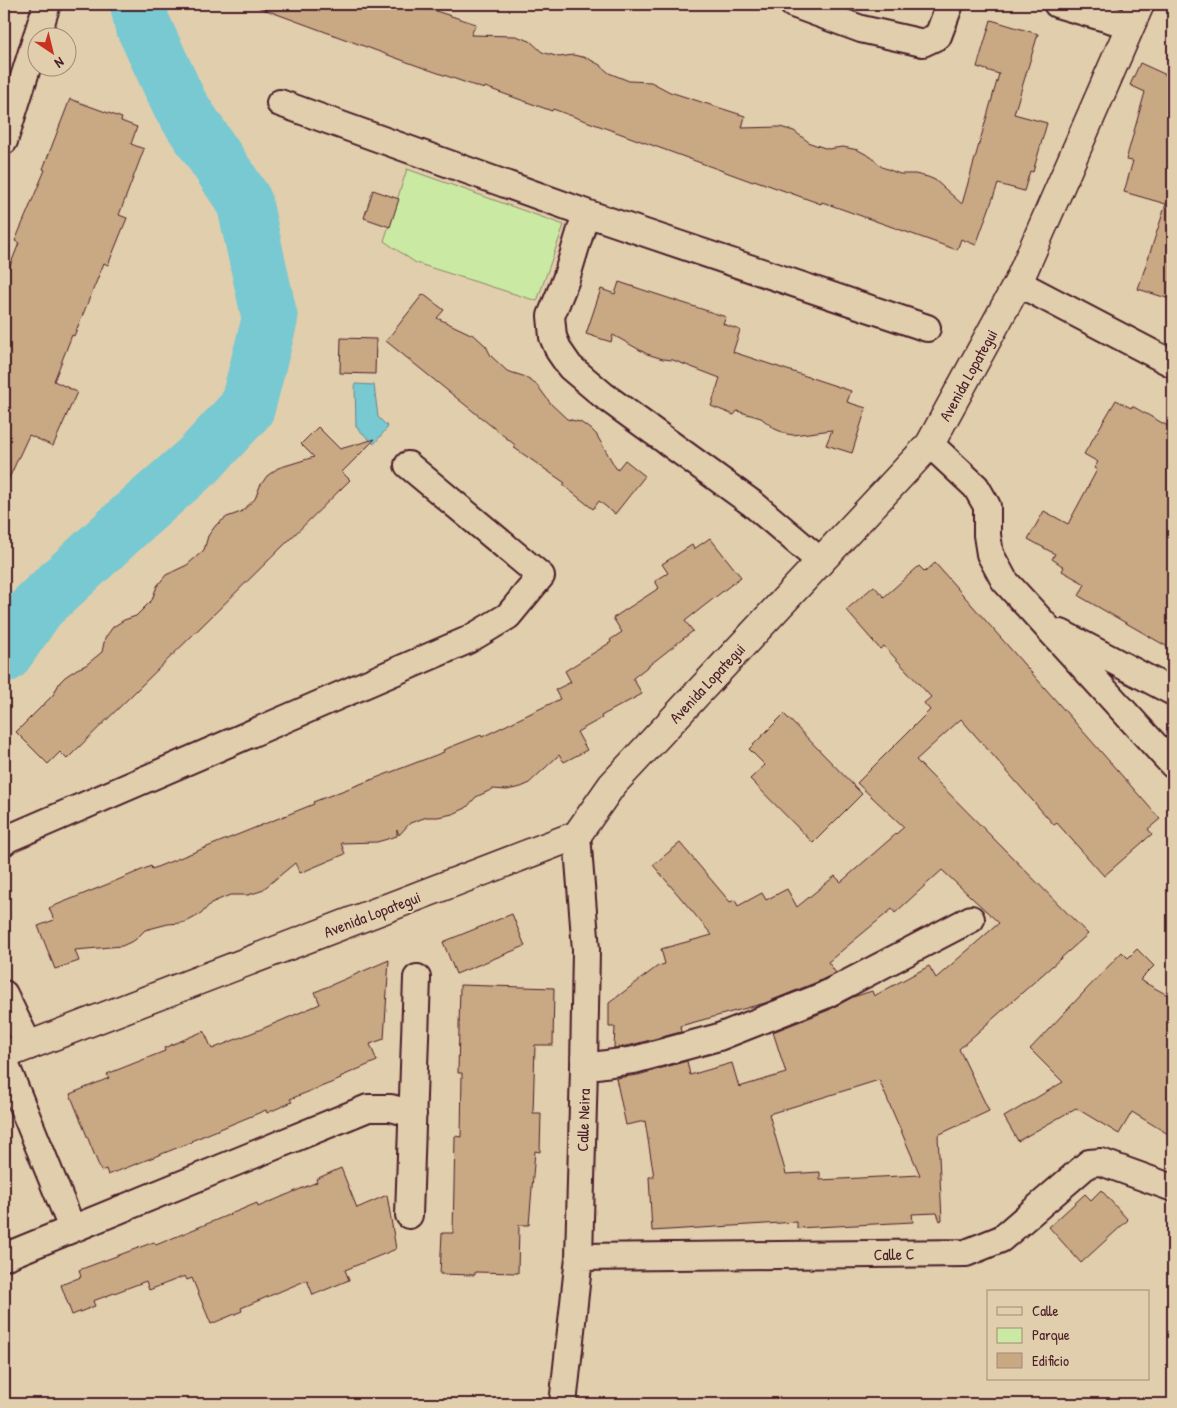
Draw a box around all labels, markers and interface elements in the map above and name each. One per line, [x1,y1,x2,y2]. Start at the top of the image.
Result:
north arrow [28,28,78,78]
text: N [51,53,68,73]
street label: Avenida Lopategui [934,325,1002,425]
street label: Avenida Lopategui [664,638,750,728]
street label: Avenida Lopategui [320,885,424,943]
street label: Calle Neira [571,1088,595,1152]
street label: Calle C [873,1243,915,1265]
legend [987,1290,1150,1380]
text: Calle [1032,1300,1059,1321]
text: Parque [1032,1324,1070,1345]
text: Edificio [1032,1350,1069,1371]

